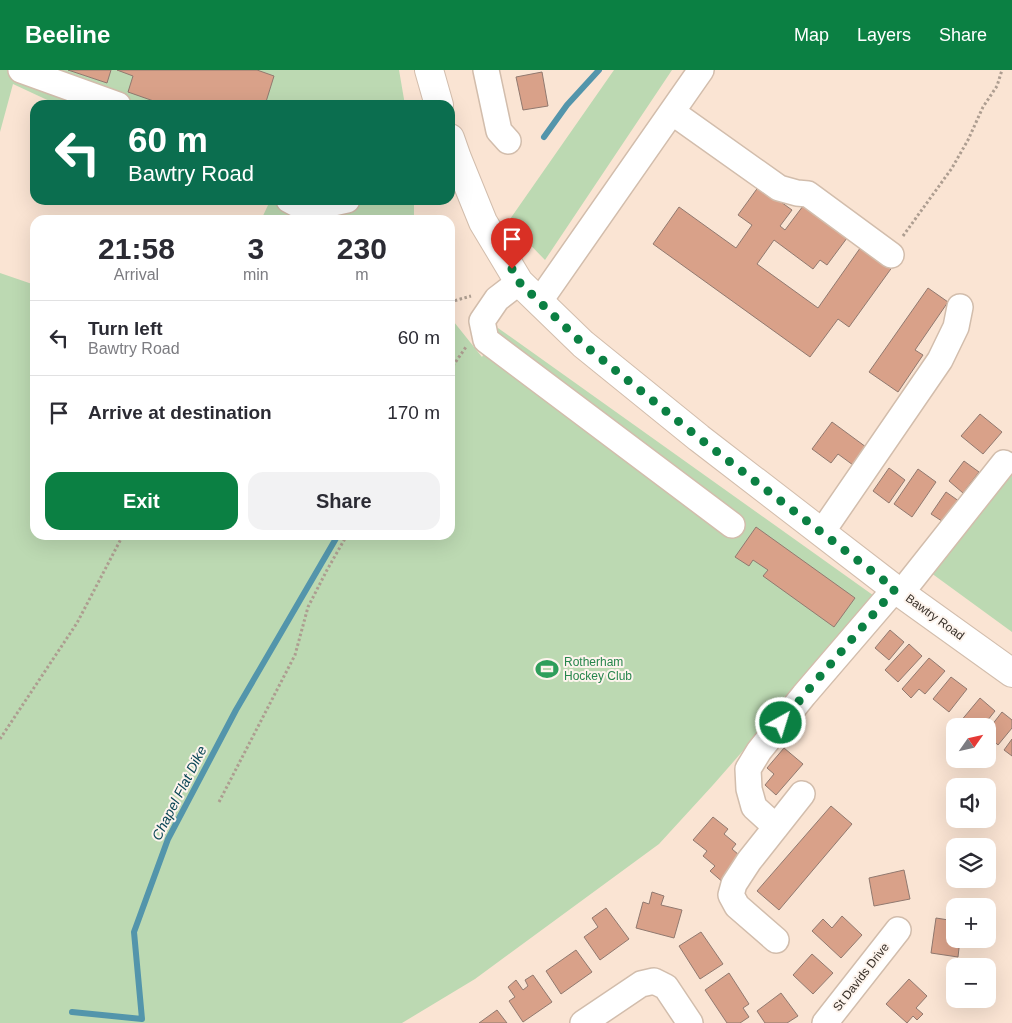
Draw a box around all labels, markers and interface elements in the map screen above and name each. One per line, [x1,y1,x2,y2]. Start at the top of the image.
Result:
text: Beeline [25,21,110,48]
text: Map [794,25,829,45]
text: Layers [857,25,911,45]
text: Share [939,25,987,45]
icon: left [45,120,110,185]
text: 60 m [128,120,208,159]
text: Bawtry Road [128,161,254,186]
pin [491,218,533,269]
icon: arrive [498,225,526,253]
text: 21:58 [98,232,175,265]
text: 3 [247,232,264,265]
text: 230 [337,232,387,265]
text: Arrival [114,266,159,283]
text: min [243,266,269,283]
text: m [355,266,368,283]
text: Turn left [88,318,163,339]
icon: left [45,324,73,352]
text: 60 m [398,327,440,348]
text: Bawtry Road [88,340,180,357]
icon: arrive [45,399,73,427]
text: Arrive at destination [88,402,272,423]
text: 170 m [387,402,440,423]
button: Exit [45,472,238,530]
button: Share [248,472,440,530]
street label: Bawtry Road [903,591,967,643]
place label: Rotherham Hockey Club [564,655,632,683]
sports icon: Rotherham Hockey Club [534,656,560,682]
position arrow [754,696,806,748]
north arrow [946,718,996,768]
map controls [946,718,996,1008]
water label: Chapel Flat Dike [148,743,210,843]
button: sound [946,778,996,828]
button: layers [946,838,996,888]
button: + [946,898,996,948]
street label: St Davids Drive [830,940,892,1014]
button: − [946,958,996,1008]

